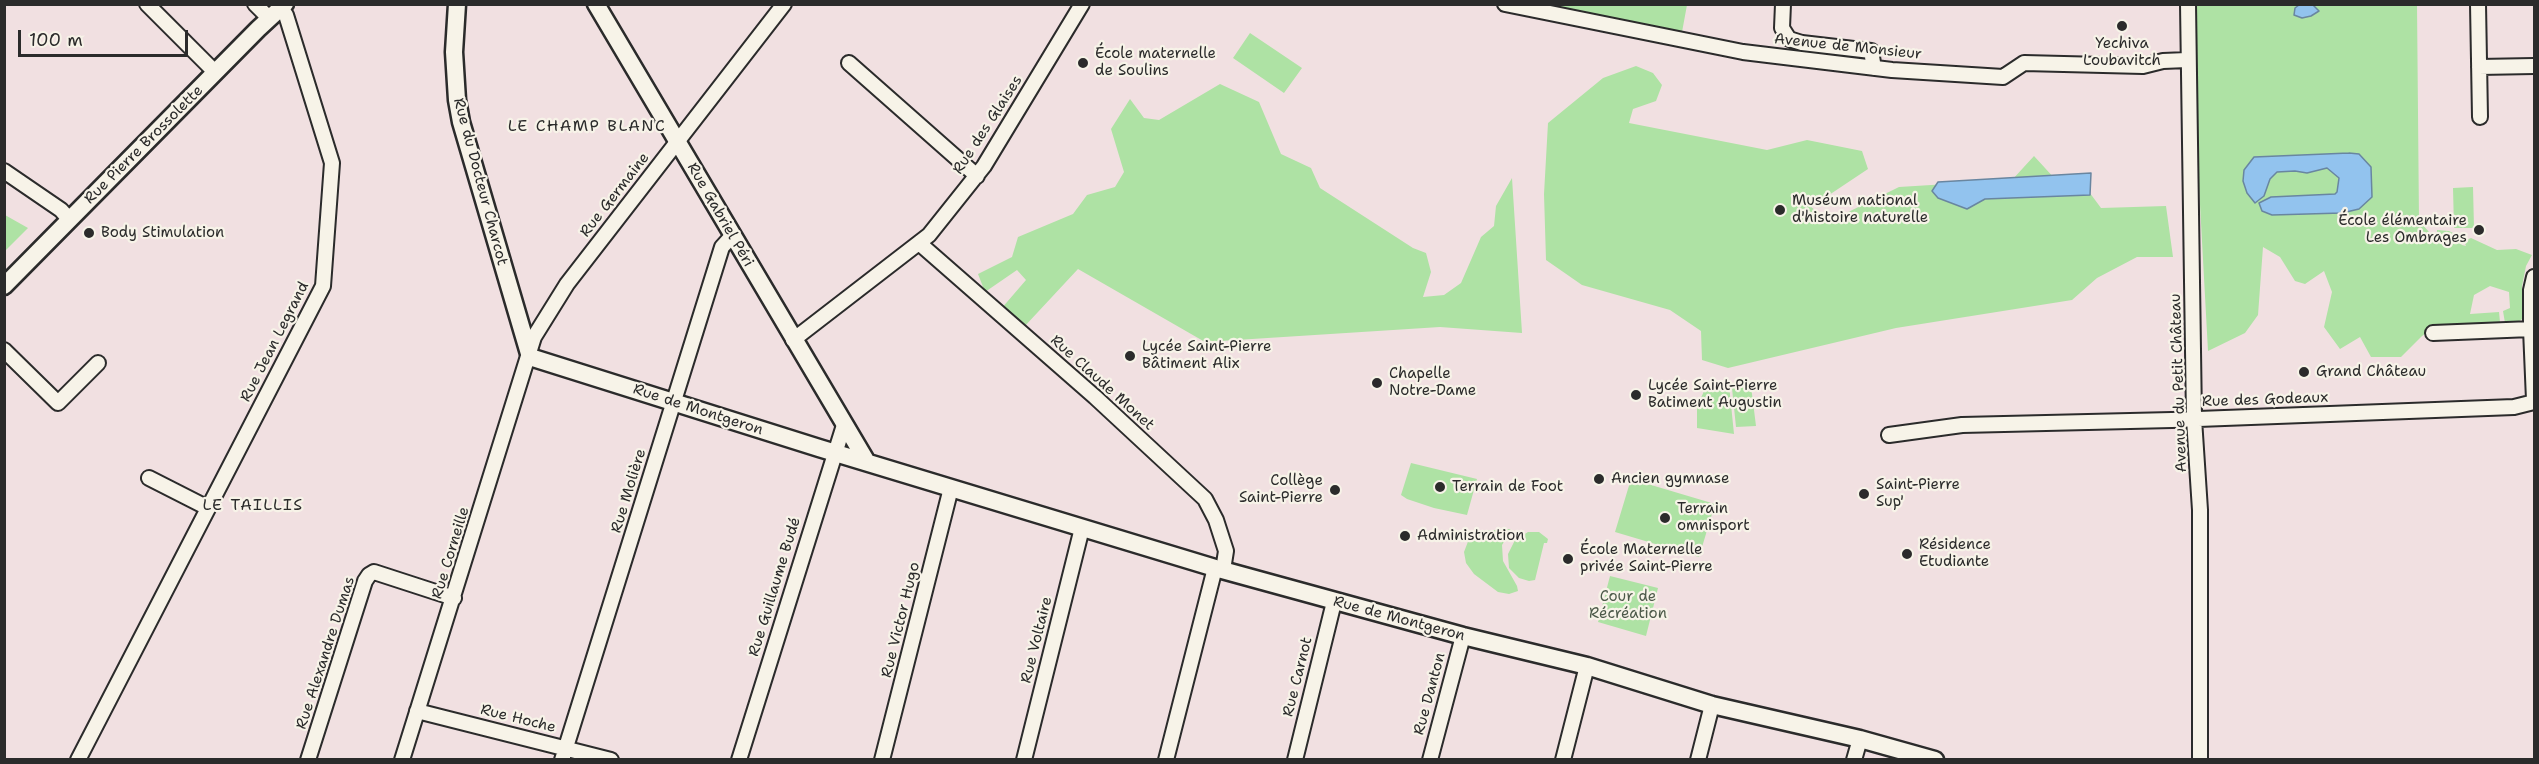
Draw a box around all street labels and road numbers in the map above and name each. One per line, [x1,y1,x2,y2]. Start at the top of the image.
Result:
street label: Avenue de Monsieur [1773,30,1923,64]
street label: Rue des Glaises [949,72,1027,178]
street label: Rue Pierre Brossolette [81,82,207,208]
street label: Rue du Docteur Charcot [449,96,511,268]
street label: Rue Germaine [576,149,654,241]
street label: Rue Gabriel Péri [683,160,757,270]
street label: Rue Jean Legrand [237,279,313,405]
street label: Avenue du Petit Château [2167,293,2191,473]
street label: Rue Claude Monet [1046,332,1158,434]
street label: Rue de Montgeron [631,381,765,439]
street label: Rue des Godeaux [2202,389,2328,411]
street label: Rue Molière [608,447,650,535]
street label: Rue Corneille [428,505,474,601]
street label: Rue Guillaume Budé [745,515,805,659]
street label: Rue Victor Hugo [878,560,924,680]
street label: Rue Alexandre Dumas [293,574,359,732]
street label: Rue de Montgeron [1331,593,1467,645]
street label: Rue Voltaire [1018,595,1056,685]
street label: Rue Carnot [1279,635,1317,719]
street label: Rue Danton [1410,651,1450,737]
street label: Rue Hoche [478,701,558,737]

